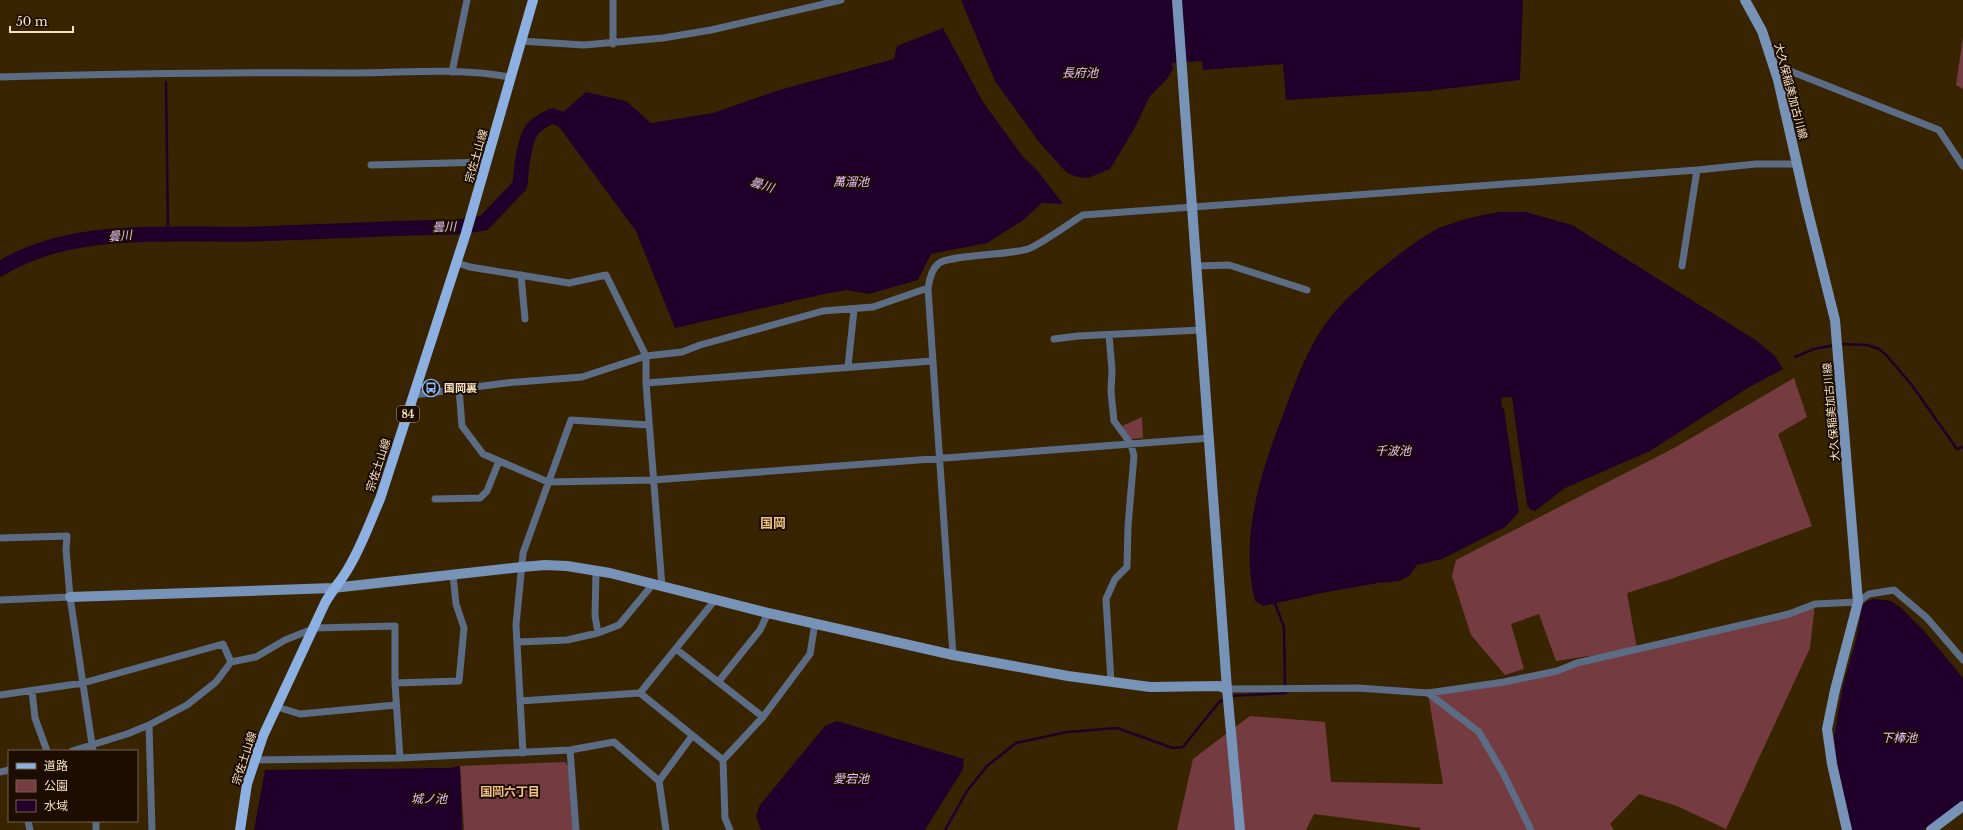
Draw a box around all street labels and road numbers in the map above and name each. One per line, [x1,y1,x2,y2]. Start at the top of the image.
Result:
street label: 大久保稲美加古川線 [1771,41,1811,141]
street label: 宗佐土山線 [462,128,490,184]
street label: 大久保稲美加古川線 [1820,362,1842,462]
road number: 84 [397,406,419,422]
street label: 宗佐土山線 [363,437,393,493]
street label: 宗佐土山線 [229,730,259,786]

